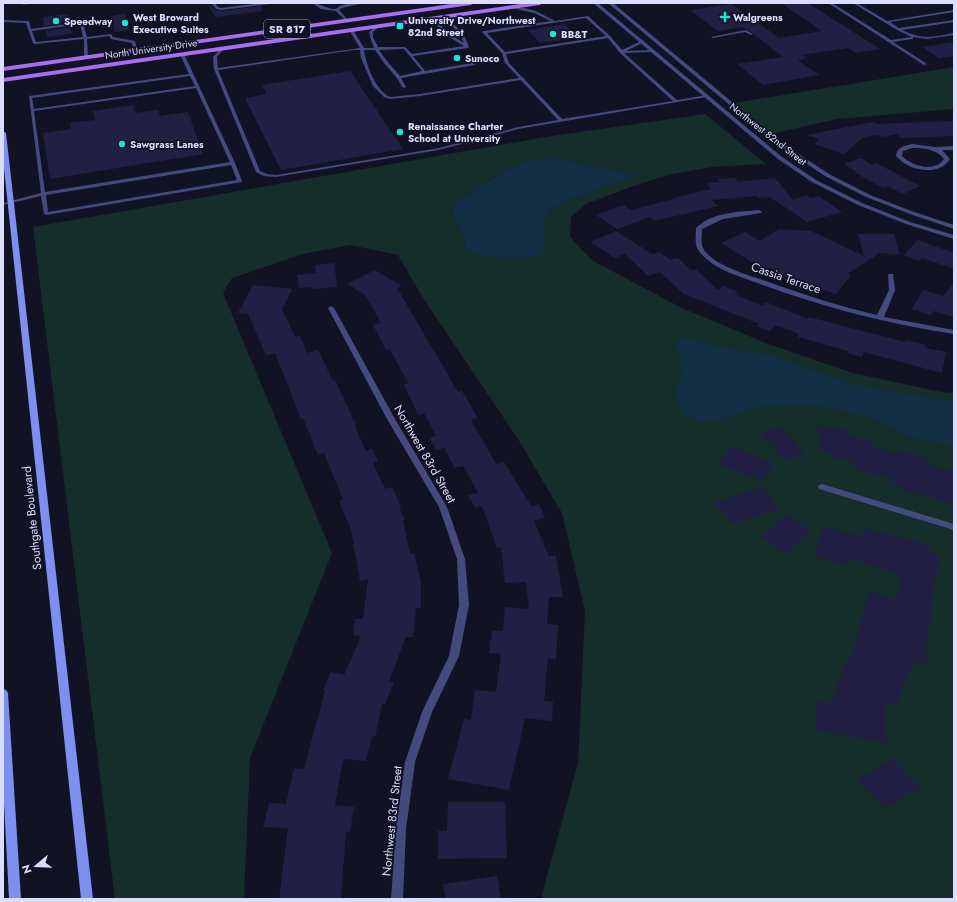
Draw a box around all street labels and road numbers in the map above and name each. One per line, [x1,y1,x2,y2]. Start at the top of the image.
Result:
road number: SR 817 [264,20,310,38]
street label: North University Drive [104,35,198,63]
street label: Northwest 82nd Street [726,99,810,169]
street label: Cassia Terrace [749,258,823,298]
street label: Northwest 83rd Street [389,401,461,507]
street label: Southgate Boulevard [18,465,46,571]
street label: Northwest 83rd Street [377,765,407,877]

